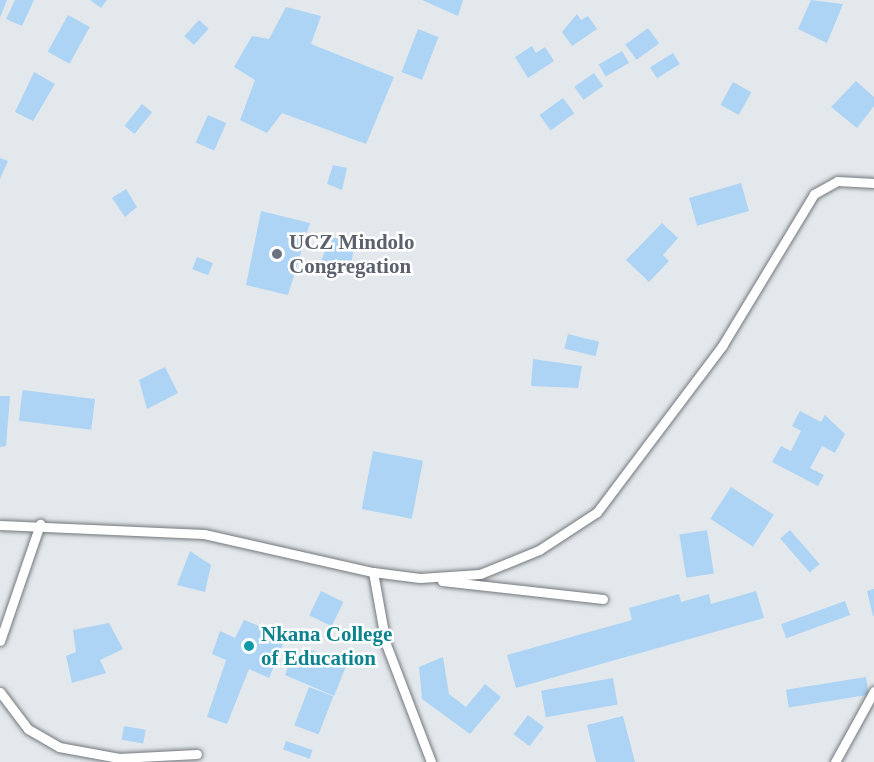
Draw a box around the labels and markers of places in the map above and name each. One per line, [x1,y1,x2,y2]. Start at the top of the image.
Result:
place label: UCZ Mindolo Congregation [289,229,414,279]
marker: UCZ Mindolo Congregation [270,247,284,261]
place label: Nkana College of Education [261,621,392,671]
marker: Nkana College of Education [242,639,256,653]

